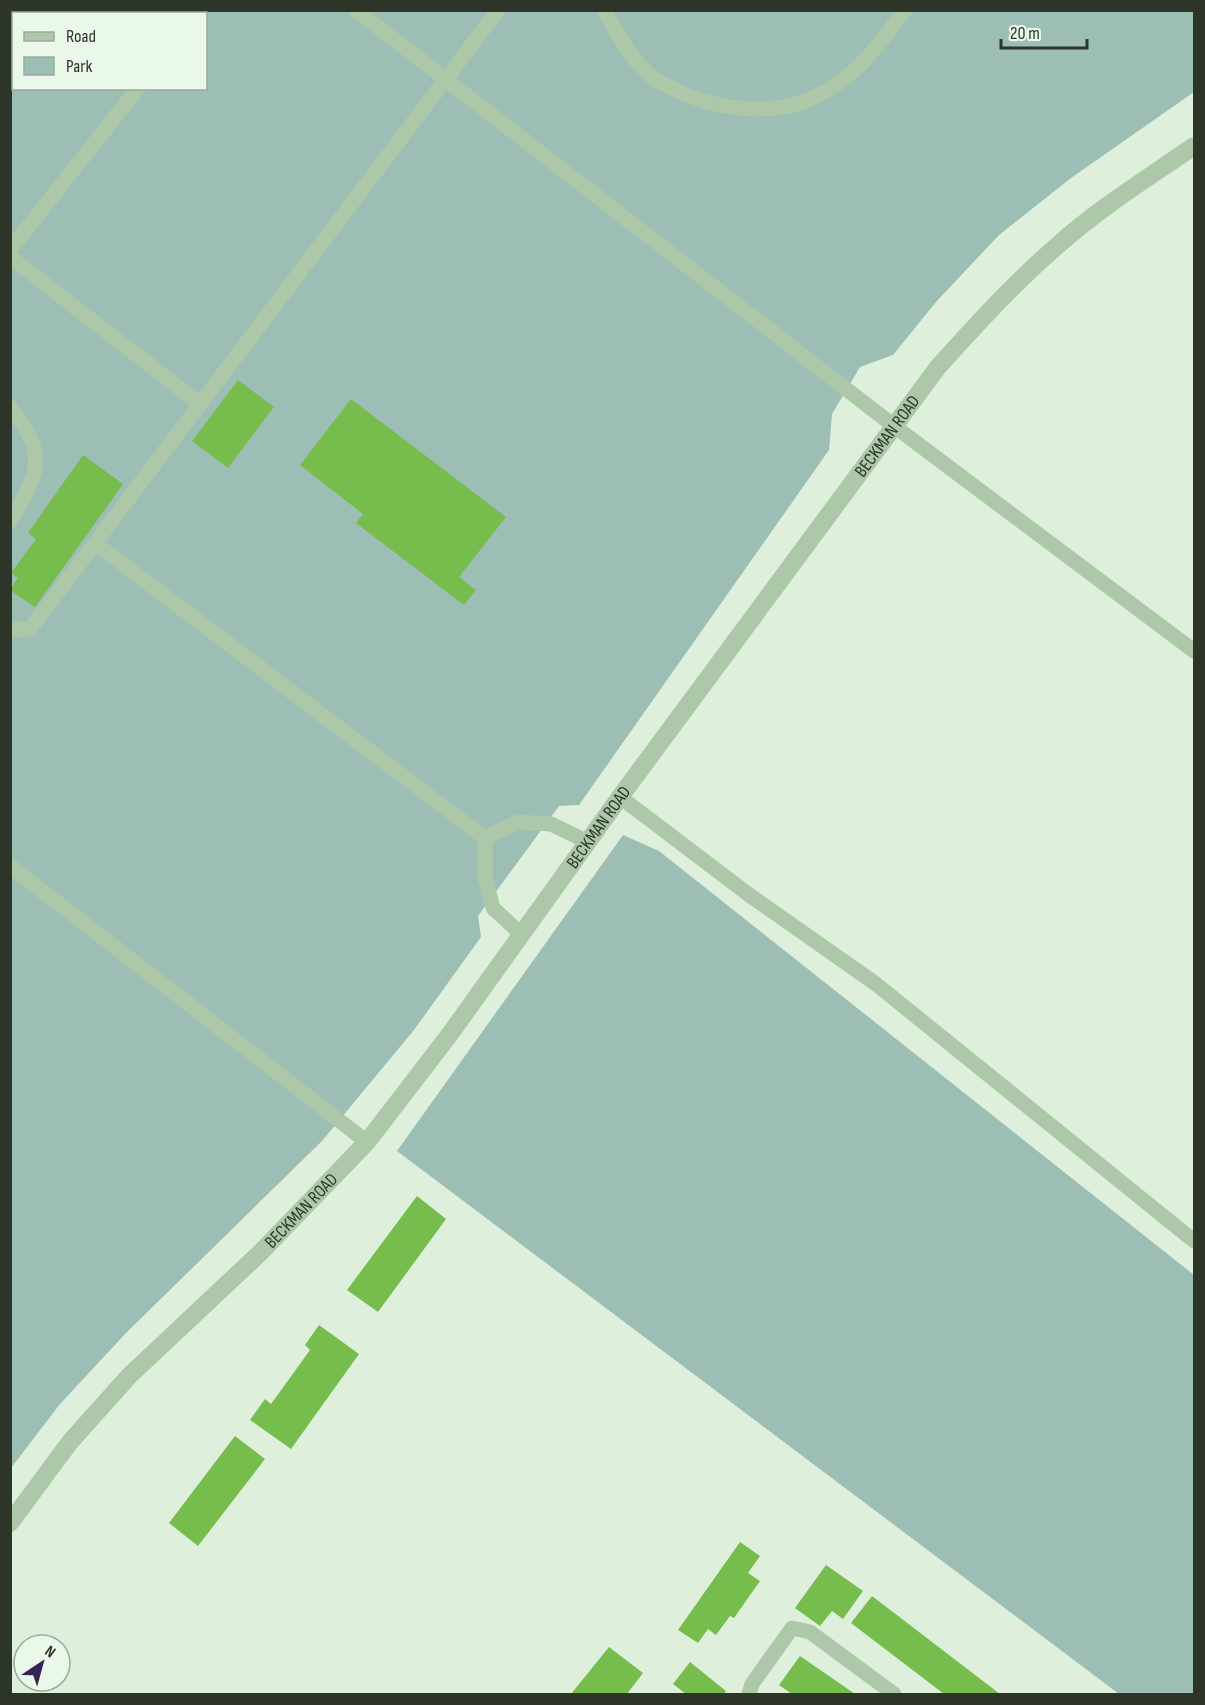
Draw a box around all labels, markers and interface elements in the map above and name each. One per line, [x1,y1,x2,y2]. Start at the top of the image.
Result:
legend [12,12,207,90]
scale bar [1001,12,1086,50]
text: 20 m [1010,23,1040,44]
text: Road [66,26,96,47]
text: Park [66,56,92,77]
street label: BECKMAN ROAD [850,391,924,481]
street label: BECKMAN ROAD [562,782,635,872]
street label: BECKMAN ROAD [260,1169,342,1252]
north arrow [12,1633,72,1693]
text: N [41,1642,59,1662]

